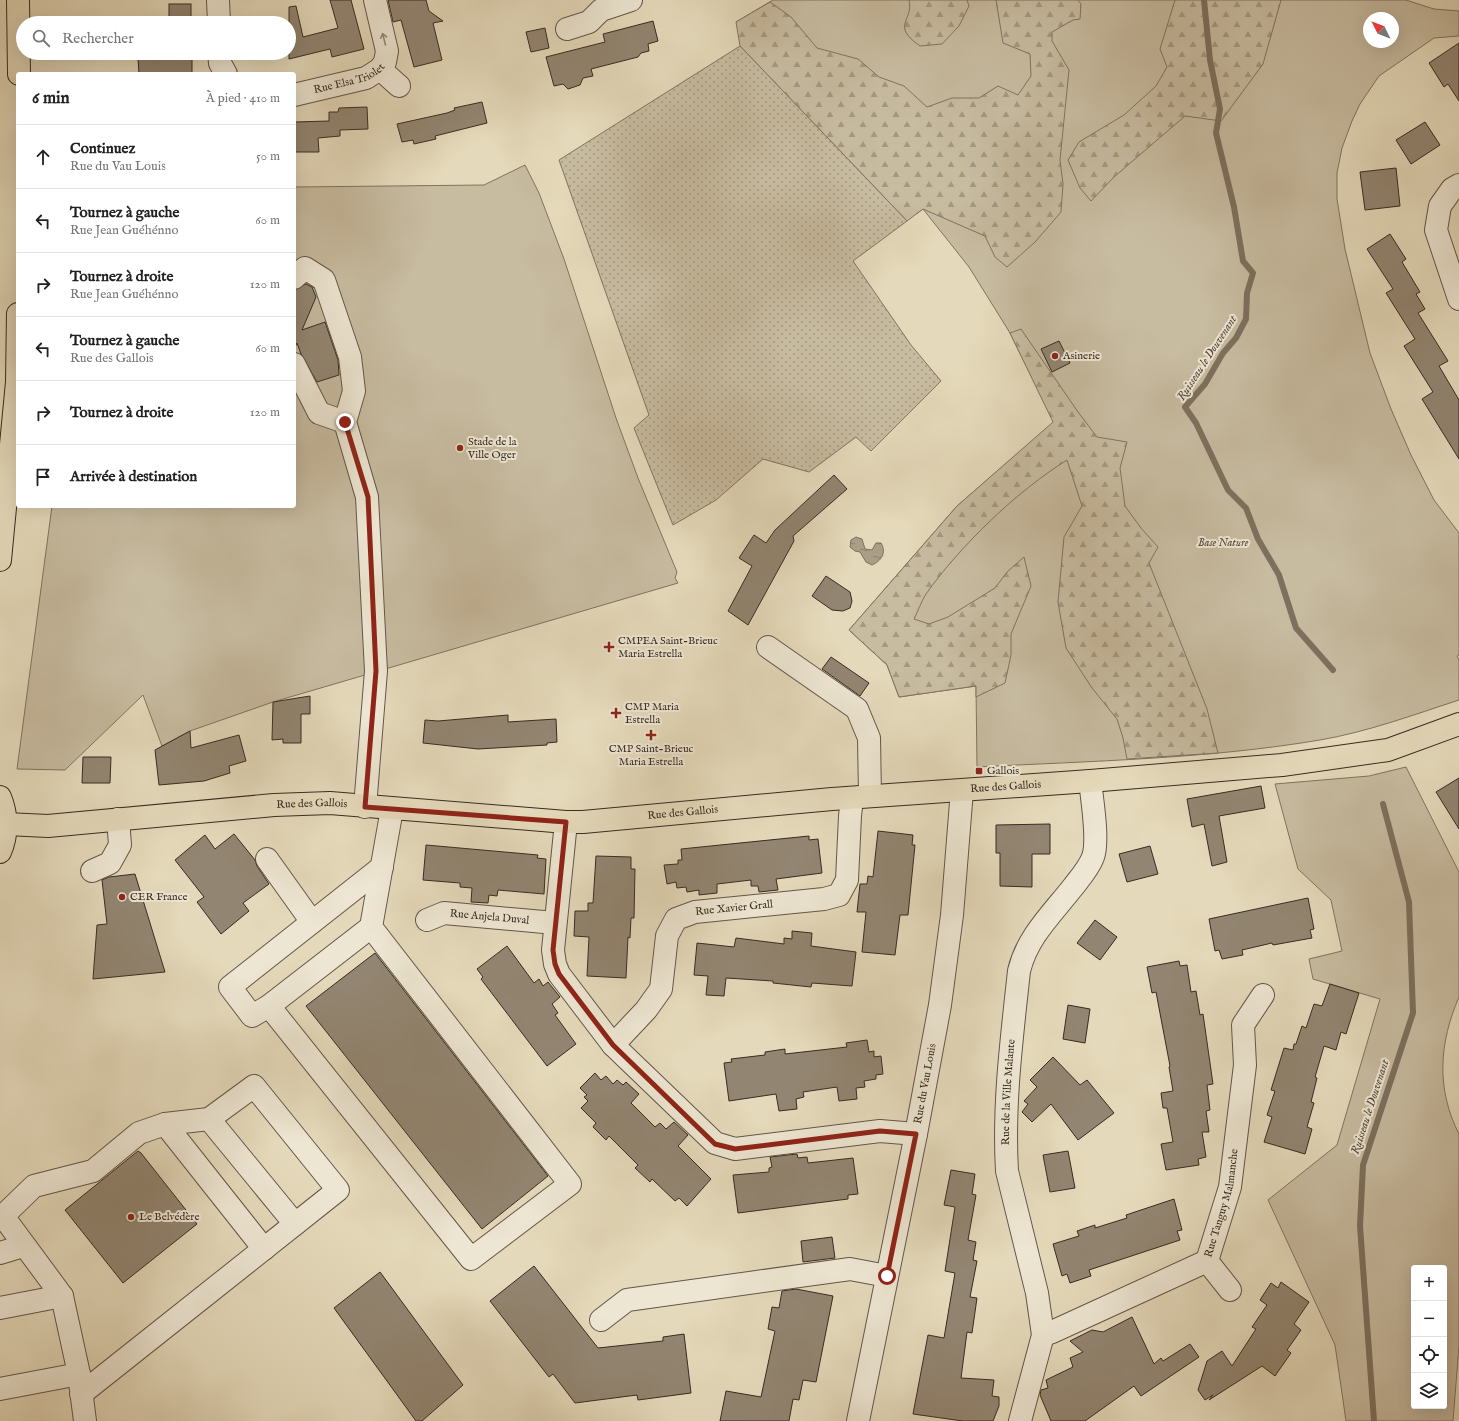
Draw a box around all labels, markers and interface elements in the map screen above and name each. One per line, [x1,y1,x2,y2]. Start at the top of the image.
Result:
north arrow [1363,12,1399,48]
search box [16,16,296,60]
icon: search [30,27,52,49]
text: Rechercher [62,29,134,48]
one-way arrow [380,33,388,46]
street label: Rue Elsa Triolet [312,61,389,97]
text: 6 min [32,88,70,109]
text: À pied · 410 m [206,90,280,107]
text: Continuez [70,139,135,158]
icon: ahead [32,146,54,168]
text: 50 m [256,148,280,165]
text: Rue du Vau Louis [70,158,166,175]
text: Tournez à gauche [70,203,179,222]
icon: left [32,210,54,232]
text: 60 m [255,212,280,229]
text: Rue Jean Guéhénno [70,222,178,239]
text: Tournez à droite [70,267,173,286]
icon: right [32,274,54,296]
text: 120 m [250,276,280,293]
text: Rue Jean Guéhénno [70,286,178,303]
water label: Ruisseau le Douvenant [1174,312,1241,403]
text: Tournez à gauche [70,331,179,350]
icon: left [32,338,54,360]
text: 60 m [255,340,280,357]
place label: Asinerie [1062,349,1100,363]
text: Rue des Gallois [70,350,154,367]
marker: Asinerie [1050,351,1060,361]
icon: right [32,402,54,424]
text: Tournez à droite [70,403,173,422]
text: 120 m [250,404,280,421]
route end [336,413,354,431]
place label: Stade de la Ville Oger [467,435,517,462]
marker: Stade de la Ville Oger [455,443,465,453]
icon: arrive [32,466,54,488]
text: Arrivée à destination [70,467,197,486]
park label: Base Nature [1198,536,1249,550]
place label: CMPEA Saint-Brieuc Maria Estrella [618,634,718,661]
marker: CMPEA Saint-Brieuc Maria Estrella [603,641,615,653]
place label: CMP Maria Estrella [625,700,679,727]
marker: CMP Maria Estrella [610,707,622,719]
marker: CMP Saint-Brieuc Maria Estrella [645,729,657,741]
place label: CMP Saint-Brieuc Maria Estrella [609,742,694,769]
place label: Gallois [987,764,1019,778]
marker: Gallois [974,766,984,776]
street label: Rue des Gallois [970,777,1042,796]
street label: Rue des Gallois [276,796,348,812]
street label: Rue des Gallois [647,803,719,823]
place label: CER France [130,890,187,904]
marker: CER France [117,892,127,902]
street label: Rue Xavier Grall [695,897,774,919]
street label: Rue Anjela Duval [449,907,530,928]
street label: Rue de la Ville Malante [999,1038,1019,1145]
street label: Rue du Vau Louis [911,1042,940,1125]
water label: Ruisseau le Douvenant [1348,1057,1393,1156]
street label: Rue Tanguy Malmanche [1202,1148,1242,1259]
place label: Le Belvédère [139,1210,199,1224]
marker: Le Belvédère [126,1212,136,1222]
map controls [1411,1265,1447,1409]
button: + [1411,1265,1447,1301]
route start [878,1267,896,1285]
button: − [1411,1301,1447,1337]
button: locate [1411,1337,1447,1373]
button: layers [1411,1373,1447,1409]

